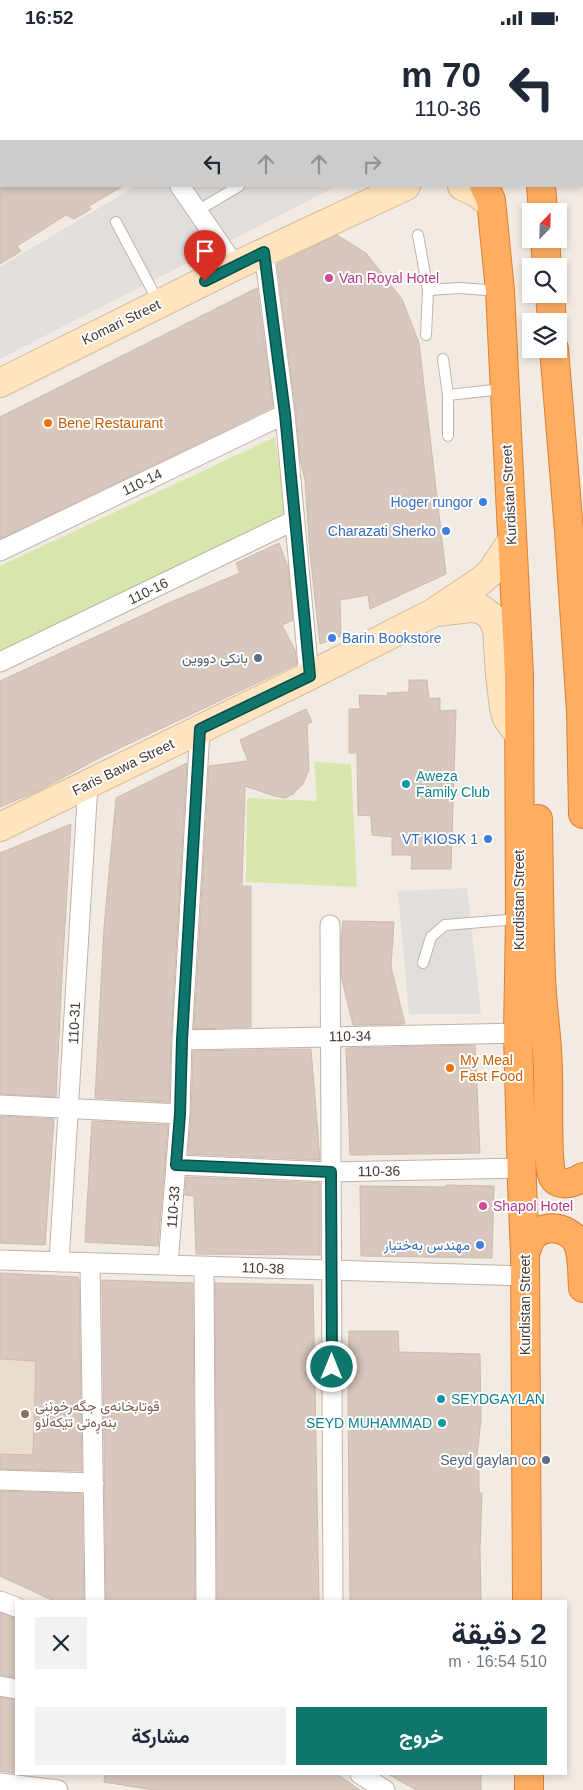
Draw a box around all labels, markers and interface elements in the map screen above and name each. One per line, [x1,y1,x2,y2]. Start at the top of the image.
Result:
text: 16:52 [25,7,74,28]
text: 70 m [401,55,481,94]
icon: left [499,55,564,120]
text: 110-36 [414,96,481,121]
icon: left [199,150,227,178]
icon: ahead [252,150,280,178]
icon: ahead [305,150,333,178]
icon: right [358,150,386,178]
north arrow [522,203,568,247]
map controls [522,203,567,358]
pin [184,230,226,281]
icon: arrive [191,237,219,265]
button: search [522,258,567,303]
place label: Van Royal Hotel [339,270,439,286]
marker: Van Royal Hotel [323,272,335,284]
street label: Komari Street [79,296,163,348]
button: layers [522,313,567,358]
place label: Bene Restaurant [58,415,163,431]
marker: Bene Restaurant [42,417,54,429]
street label: Kurdistan Street [498,444,520,546]
street label: 110-14 [119,465,165,499]
place label: Hoger rungor [391,494,473,510]
marker: Hoger rungor [477,496,489,508]
place label: Charazati Sherko [328,523,436,539]
marker: Charazati Sherko [440,525,452,537]
street label: 110-16 [125,574,171,608]
place label: Barin Bookstore [342,630,442,646]
marker: Barin Bookstore [326,632,338,644]
place label: بانکی دووین [182,650,248,667]
marker: بانکی دووین [252,652,264,664]
street label: Faris Bawa Street [69,735,177,799]
place label: Aweza Family Club [416,768,490,800]
marker: Aweza Family Club [400,778,412,790]
place label: VT KIOSK 1 [402,831,478,847]
marker: VT KIOSK 1 [482,833,494,845]
street label: Kurdistan Street [511,850,527,950]
street label: 110-31 [65,1001,83,1045]
street label: 110-34 [329,1028,372,1044]
place label: My Meal Fast Food [460,1052,523,1084]
marker: My Meal Fast Food [444,1062,456,1074]
street label: 110-36 [358,1163,401,1179]
street label: 110-33 [164,1185,182,1229]
place label: Shapol Hotel [493,1198,573,1214]
marker: Shapol Hotel [477,1200,489,1212]
place label: مهندس بەختیار [383,1237,470,1254]
marker: مهندس بەختیار [474,1239,486,1251]
street label: Kurdistan Street [517,1255,533,1355]
street label: 110-38 [241,1259,285,1277]
position arrow [305,1340,357,1392]
place label: SEYDGAYLAN [451,1391,545,1407]
marker: SEYDGAYLAN [435,1393,447,1405]
place label: قوتابخانەی جگەرخوێنی بنەڕەتی تێکەڵاو [35,1398,160,1434]
marker: قوتابخانەی جگەرخوێنی بنەڕەتی تێکەڵاو [19,1408,31,1420]
place label: SEYD MUHAMMAD [306,1415,432,1431]
marker: SEYD MUHAMMAD [436,1417,448,1429]
place label: Seyd gaylan co [440,1452,536,1468]
marker: Seyd gaylan co [540,1454,552,1466]
button: close [35,1617,87,1669]
text: 2 دقيقة [451,1617,547,1650]
text: 510 m · 16:54 [448,1653,547,1670]
button: مشاركة [35,1707,286,1765]
button: خروج [296,1707,547,1765]

